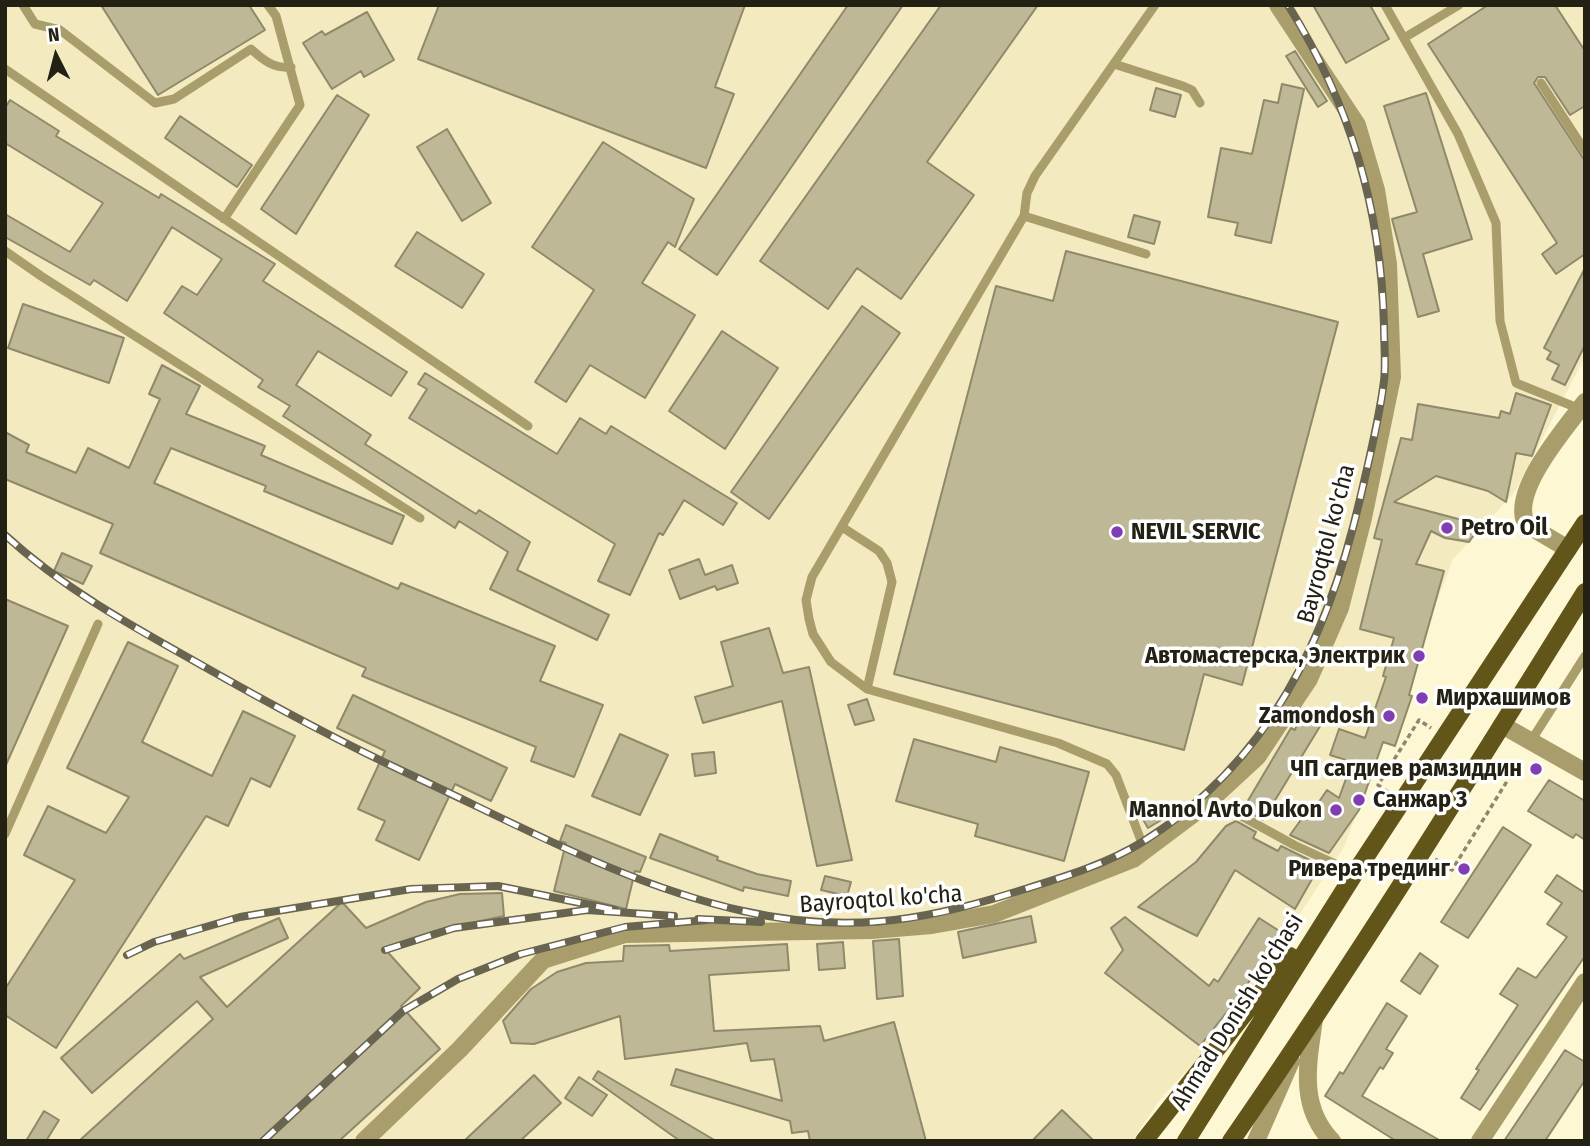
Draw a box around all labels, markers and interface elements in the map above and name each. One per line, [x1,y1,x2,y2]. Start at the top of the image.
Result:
north arrow [21,21,91,91]
text: N [47,23,61,47]
street label: Bayroqtol ko'cha [1292,461,1362,627]
place label: Petro Oil [1461,514,1548,542]
place label: NEVIL SERVIC [1131,518,1261,546]
marker: Petro Oil [1439,520,1455,536]
marker: NEVIL SERVIC [1109,524,1125,540]
place label: Автомастерска, Электрик [1145,642,1405,670]
marker: Автомастерска, Электрик [1411,648,1427,664]
place label: Мирхашимов [1436,684,1571,712]
marker: Мирхашимов [1414,690,1430,706]
place label: Zamondosh [1259,702,1375,730]
marker: Zamondosh [1381,708,1397,724]
place label: ЧП сагдиев рамзиддин [1291,755,1522,783]
marker: ЧП сагдиев рамзиддин [1528,761,1544,777]
place label: Санжар 3 [1373,786,1467,814]
marker: Санжар 3 [1351,792,1367,808]
place label: Mannol Avto Dukon [1129,796,1322,824]
marker: Mannol Avto Dukon [1328,802,1344,818]
place label: Ривера трединг [1288,855,1450,883]
marker: Ривера трединг [1456,861,1472,877]
street label: Bayroqtol ko'cha [799,880,963,920]
street label: Ahmad Donish ko'chasi [1166,908,1310,1116]

